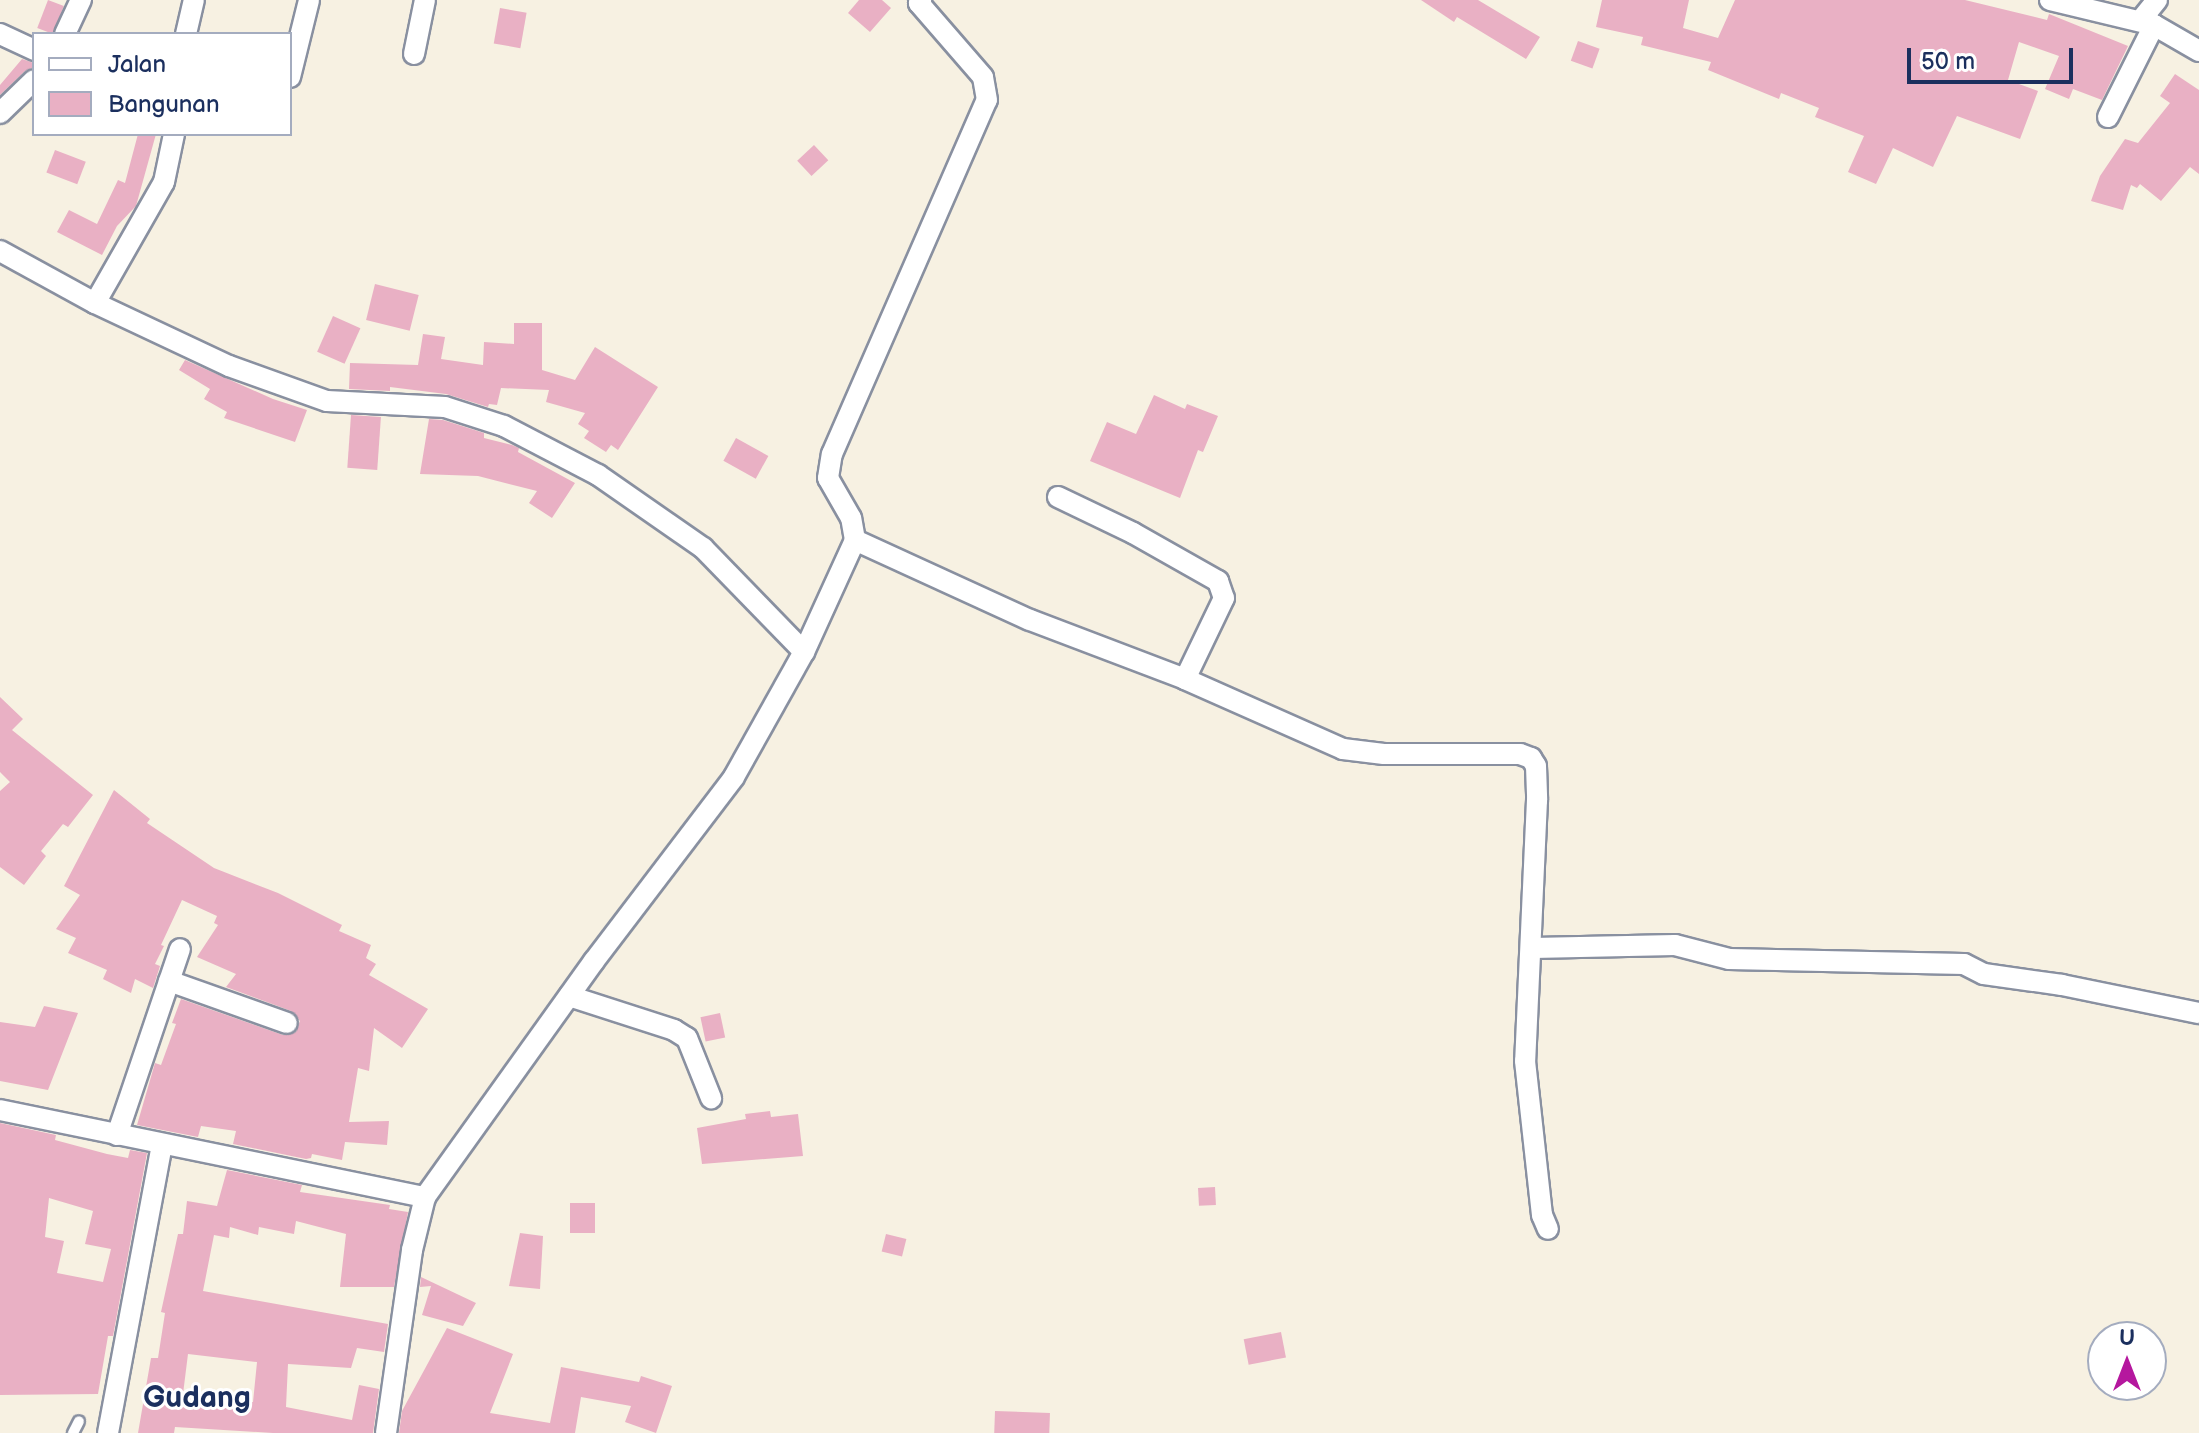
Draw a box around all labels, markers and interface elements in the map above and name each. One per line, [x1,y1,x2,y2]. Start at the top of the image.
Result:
legend [32,32,292,136]
scale bar [1911,32,2077,82]
text: 50 m [1921,47,1975,76]
text: Jalan [108,50,166,79]
text: Bangunan [108,90,219,119]
north arrow [2087,1321,2167,1401]
text: U [2119,1325,2135,1352]
district label: Gudang [143,1380,251,1416]

